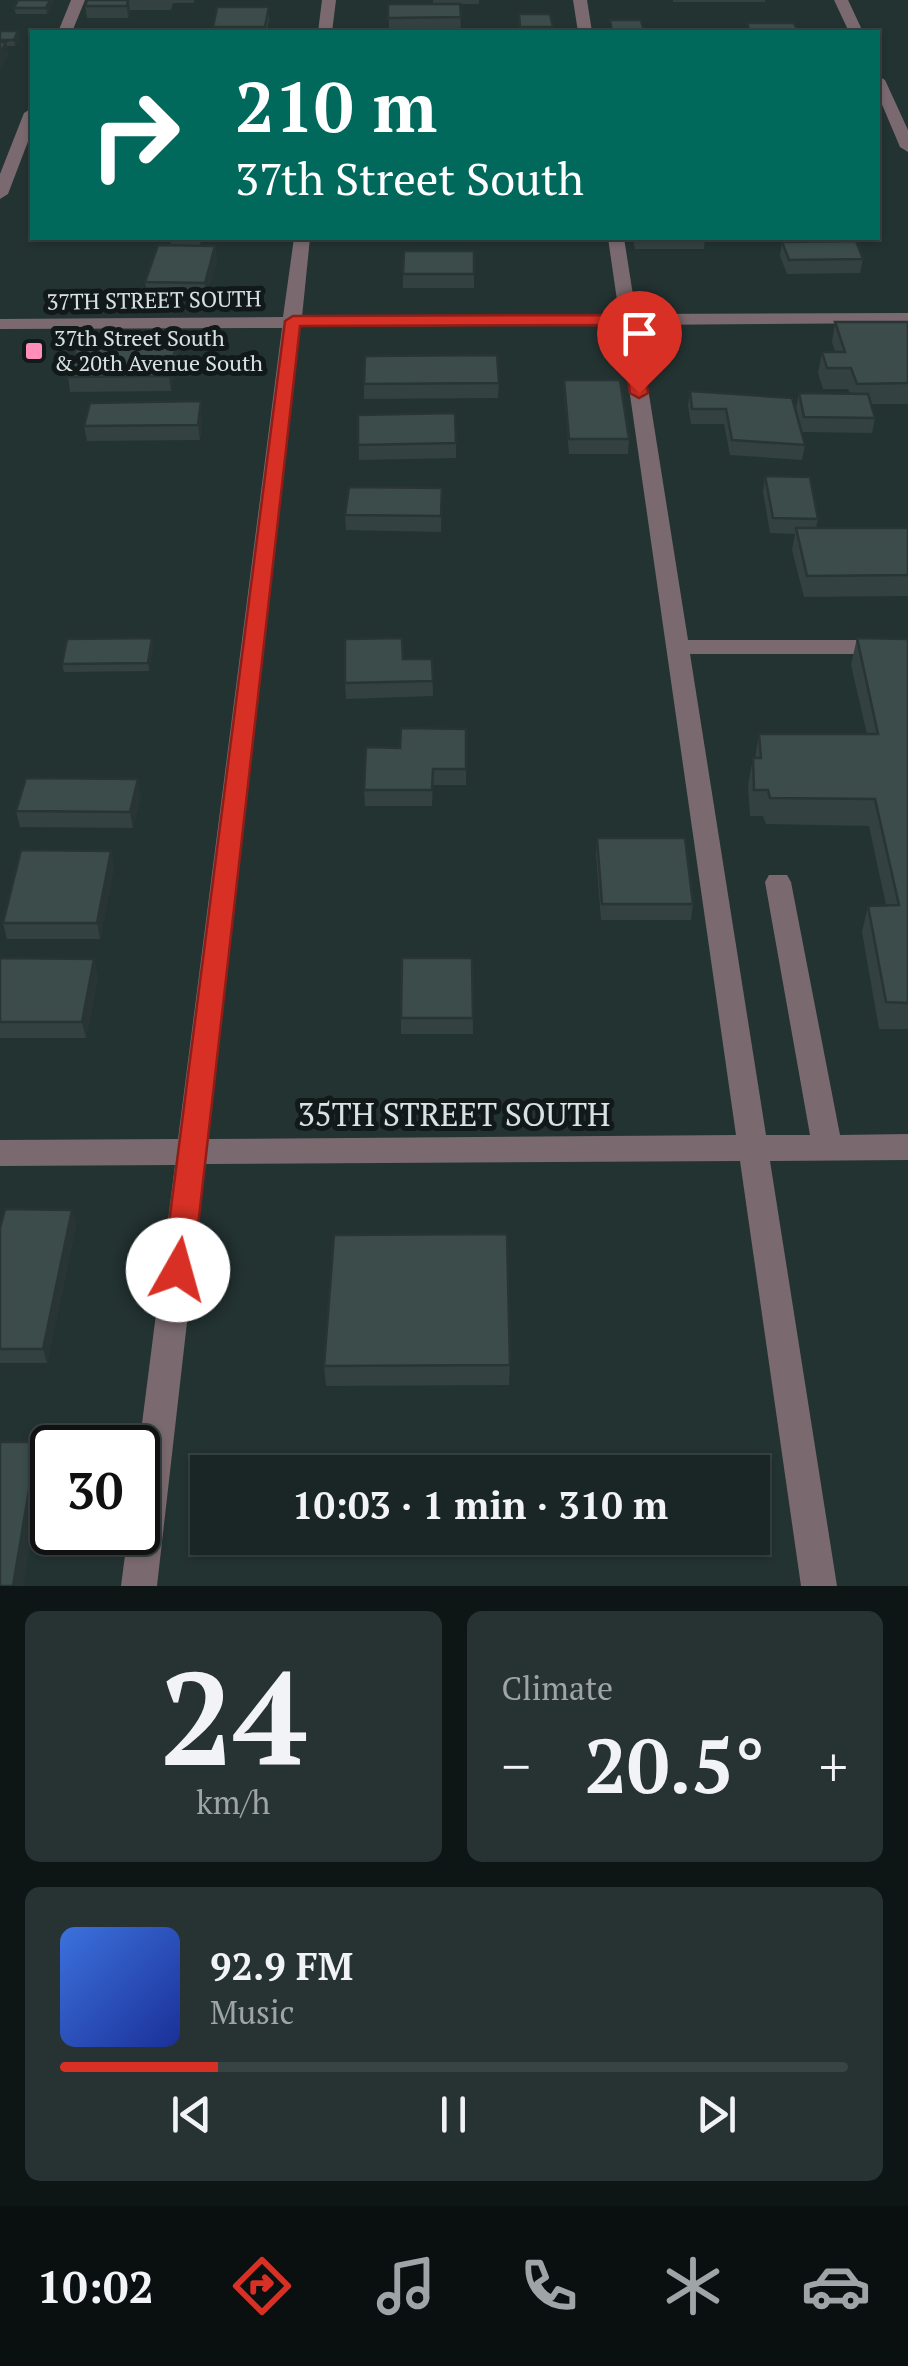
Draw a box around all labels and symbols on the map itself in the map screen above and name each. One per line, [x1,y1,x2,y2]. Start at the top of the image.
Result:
street label: 37TH STREET SOUTH [46,283,262,316]
pin [597,291,682,394]
place label: 37th Street South & 20th Avenue South [54,323,263,377]
marker: 37th Street South & 20th Avenue South [23,340,45,362]
street label: 35TH STREET SOUTH [298,1093,610,1135]
position arrow [126,1218,230,1322]
speed limit sign: 30 [30,1425,160,1555]

